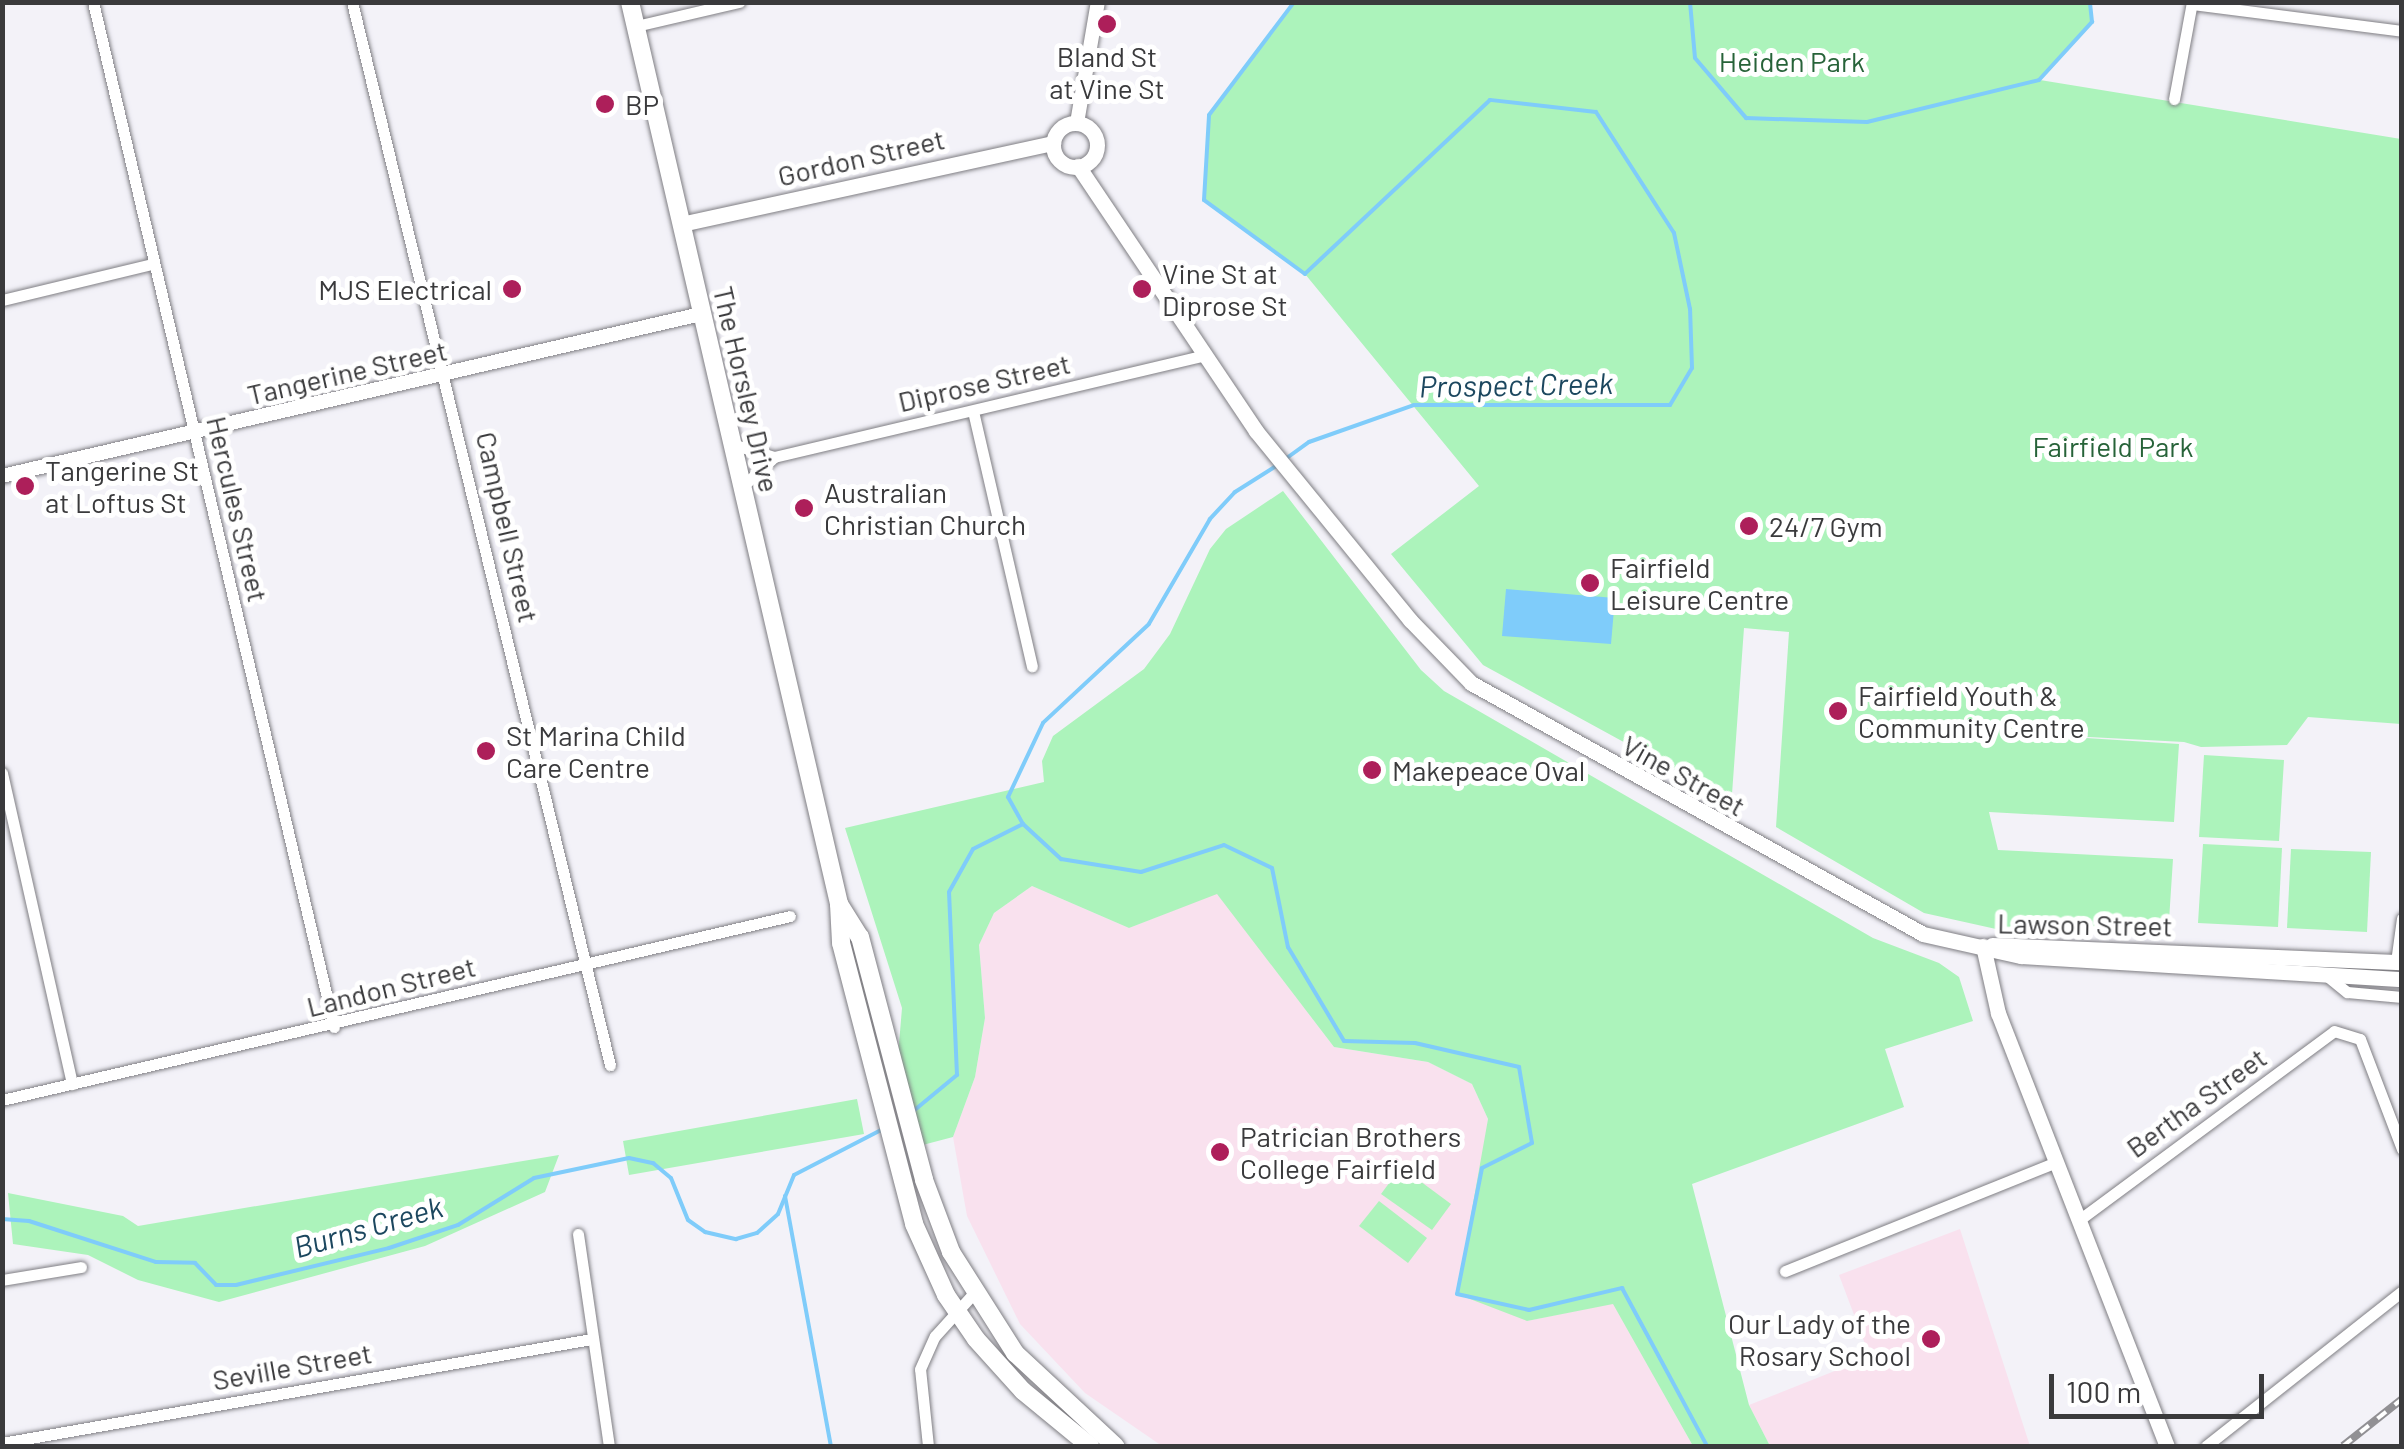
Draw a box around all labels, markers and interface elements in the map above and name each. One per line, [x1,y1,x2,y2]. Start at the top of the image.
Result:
marker: Bland St at Vine St [1096,13,1118,35]
place label: Bland St at Vine St [1049,39,1165,105]
park label: Heiden Park [1719,44,1865,78]
place label: BP [625,87,659,121]
marker: BP [594,93,616,115]
street label: Gordon Street [774,121,948,193]
place label: Vine St at Diprose St [1162,256,1288,322]
place label: MJS Electrical [318,272,492,306]
marker: MJS Electrical [501,278,523,300]
marker: Vine St at Diprose St [1131,278,1153,300]
street label: The Horsley Drive [707,283,787,495]
street label: Tangerine Street [244,333,450,411]
street label: Diprose Street [895,346,1073,418]
water label: Prospect Creek [1419,364,1613,404]
street label: Hercules Street [200,413,276,605]
street label: Campbell Street [470,428,546,626]
park label: Fairfield Park [2032,429,2194,463]
place label: Tangerine St at Loftus St [45,453,199,519]
marker: Tangerine St at Loftus St [14,475,36,497]
place label: Australian Christian Church [824,475,1026,541]
marker: Australian Christian Church [793,497,815,519]
place label: 24/7 Gym [1769,509,1883,543]
marker: 24/7 Gym [1738,515,1760,537]
place label: Fairfield Leisure Centre [1610,550,1789,616]
marker: Fairfield Leisure Centre [1579,572,1601,594]
place label: Fairfield Youth & Community Centre [1858,678,2085,744]
marker: Fairfield Youth & Community Centre [1827,700,1849,722]
place label: St Marina Child Care Centre [506,718,686,784]
street label: Vine Street [1617,727,1751,823]
marker: St Marina Child Care Centre [475,740,497,762]
place label: Makepeace Oval [1392,753,1585,787]
marker: Makepeace Oval [1361,759,1383,781]
street label: Lawson Street [1997,906,2173,942]
street label: Landon Street [303,949,479,1023]
street label: Bertha Street [2120,1040,2272,1164]
place label: Patrician Brothers College Fairfield [1240,1119,1461,1185]
marker: Patrician Brothers College Fairfield [1209,1141,1231,1163]
water label: Burns Creek [289,1188,447,1264]
place label: Our Lady of the Rosary School [1728,1306,1911,1372]
marker: Our Lady of the Rosary School [1920,1328,1942,1350]
street label: Seville Street [210,1335,374,1397]
scale bar [2054,1354,2269,1416]
text: 100 m [2066,1373,2141,1409]

